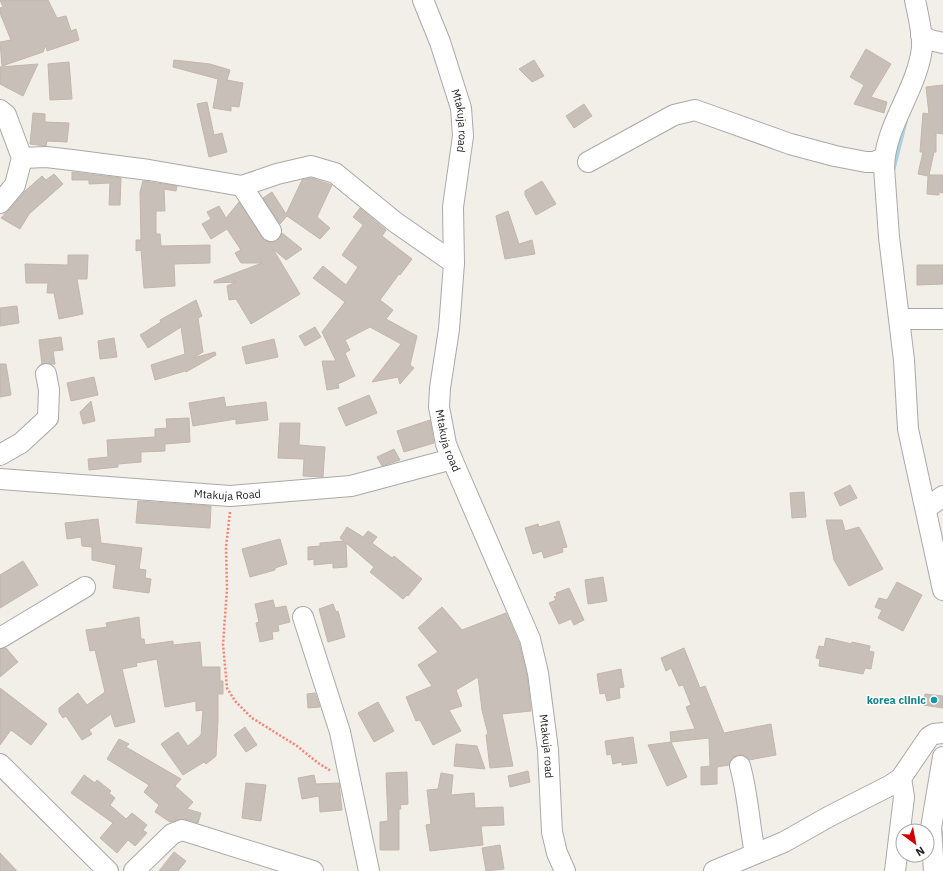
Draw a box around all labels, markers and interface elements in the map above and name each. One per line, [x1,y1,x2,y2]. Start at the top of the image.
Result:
street label: Mtakuja road [448,87,470,153]
street label: Mtakuja road [433,408,464,474]
street label: Mtakuja Road [193,486,261,503]
place label: korea clinic [867,693,926,707]
marker: korea clinic [929,695,939,705]
street label: Mtakuja road [536,713,556,779]
north arrow [895,823,935,863]
text: N [913,843,927,860]

